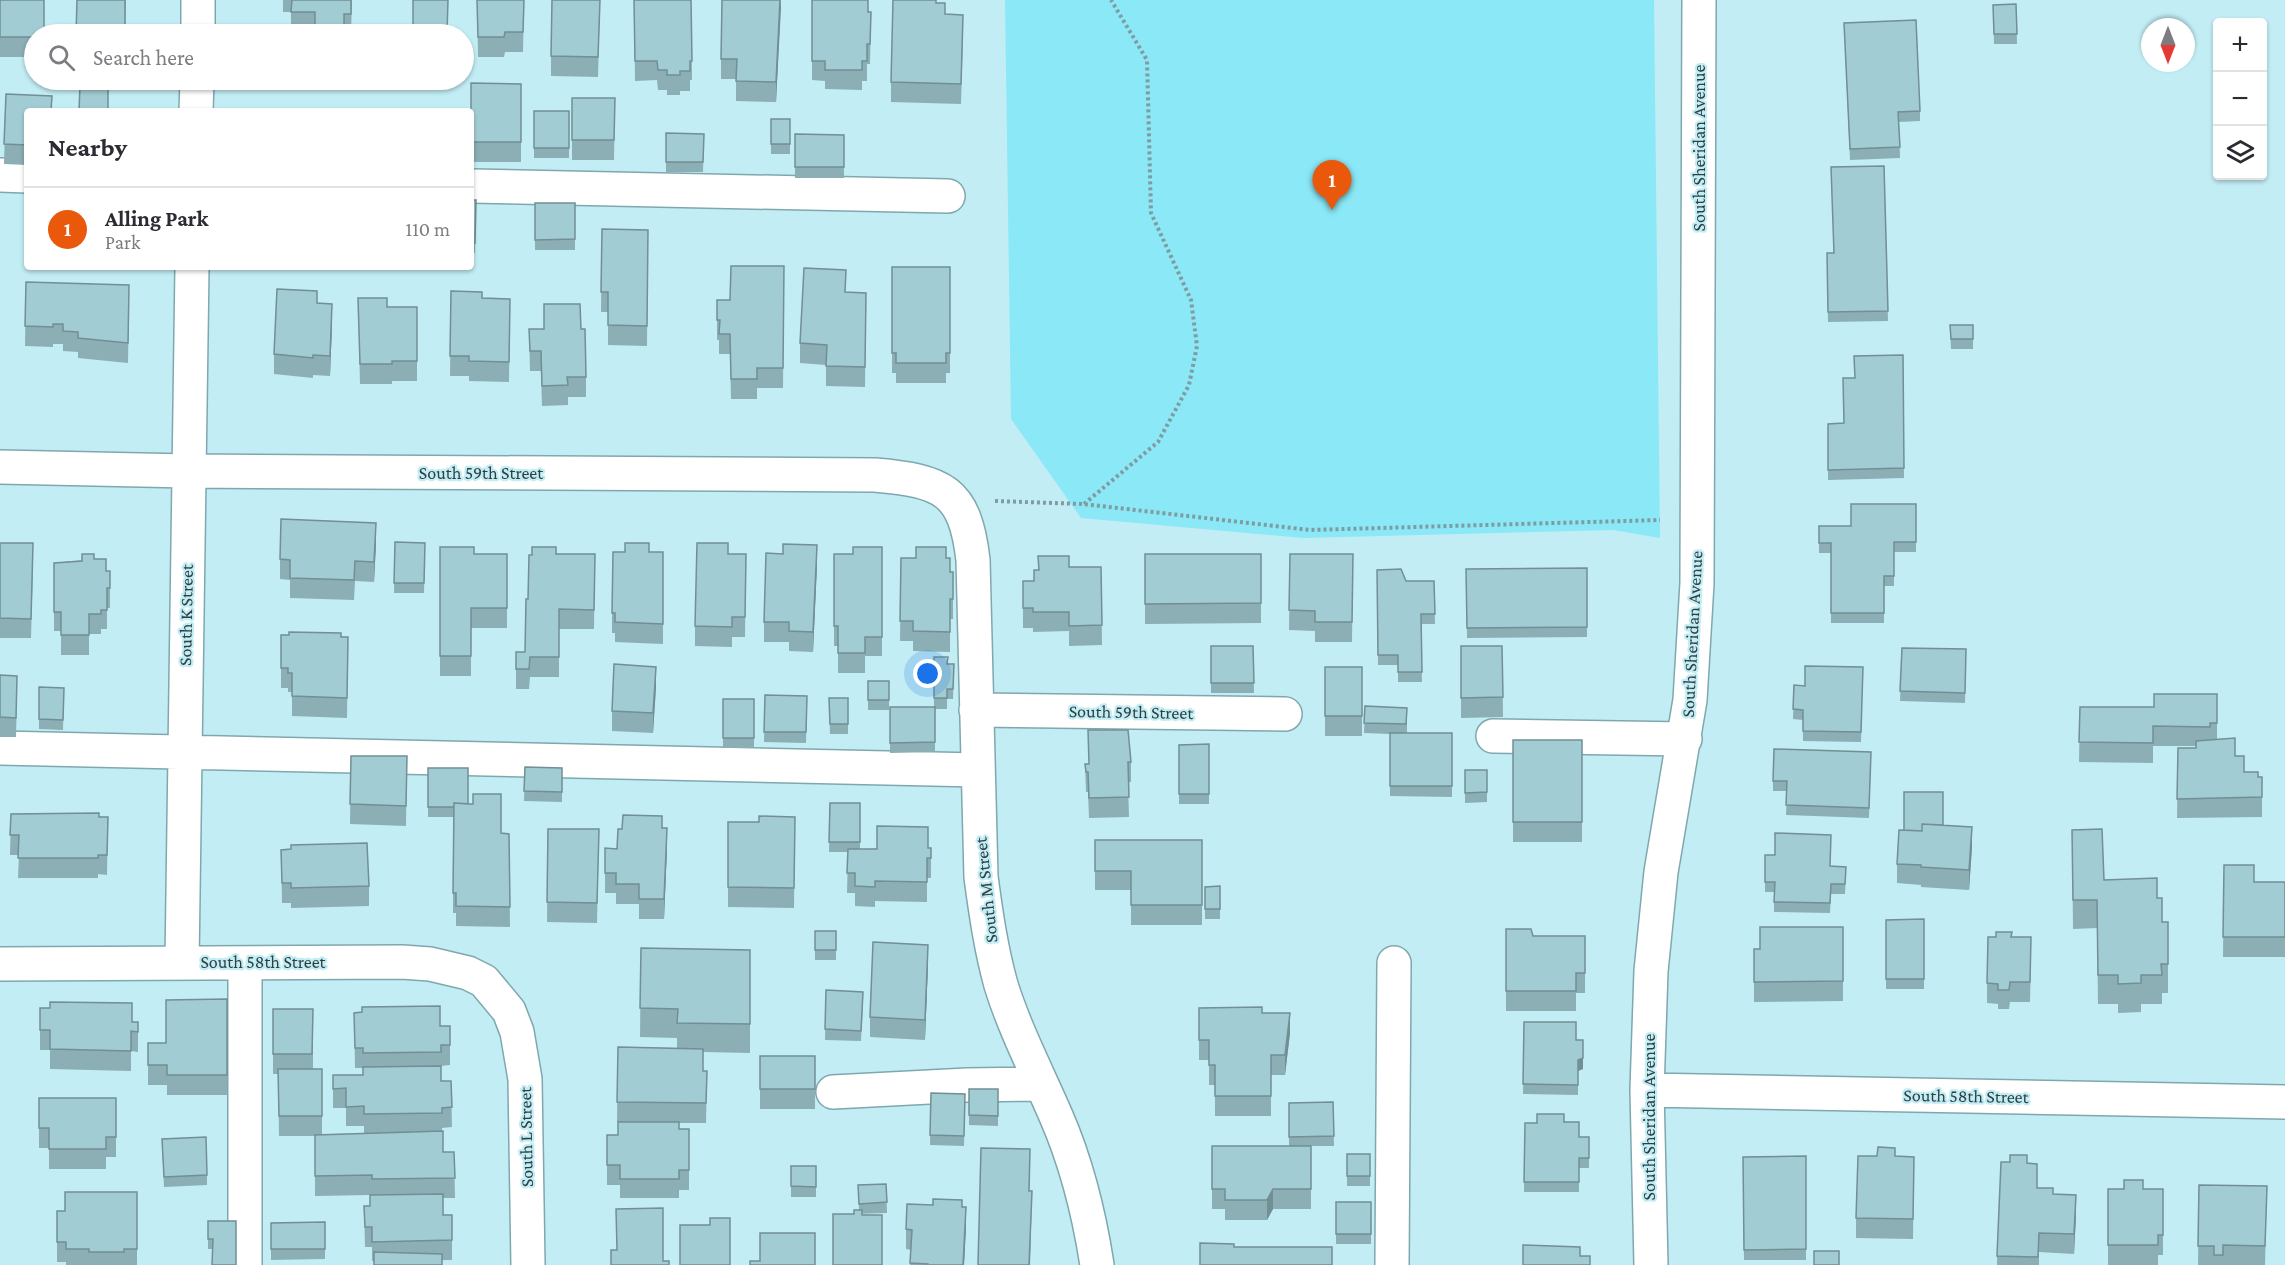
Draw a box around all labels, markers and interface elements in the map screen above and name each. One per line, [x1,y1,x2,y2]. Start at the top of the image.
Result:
north arrow [2141,18,2195,72]
map controls [2213,18,2267,180]
button: + [2213,18,2267,72]
search box [24,24,474,90]
icon: search [45,41,78,74]
text: Search here [93,45,194,70]
street label: South Sheridan Avenue [1689,64,1709,231]
button: − [2213,72,2267,126]
button: layers [2213,126,2267,180]
text: Nearby [48,133,127,162]
pin: 1 [1312,160,1352,210]
text: Alling Park [105,206,208,231]
text: 1 [64,218,71,240]
text: 110 m [406,218,450,240]
text: Park [105,231,141,253]
street label: South 59th Street [419,463,544,483]
street label: South Sheridan Avenue [1678,550,1706,718]
street label: South K Street [175,563,197,666]
your location [913,659,942,688]
street label: South 59th Street [1069,701,1194,723]
street label: South M Street [970,835,1002,944]
street label: South 58th Street [200,952,327,972]
street label: South Sheridan Avenue [1639,1033,1659,1200]
street label: South 58th Street [1903,1085,2030,1107]
street label: South L Street [515,1086,537,1187]

